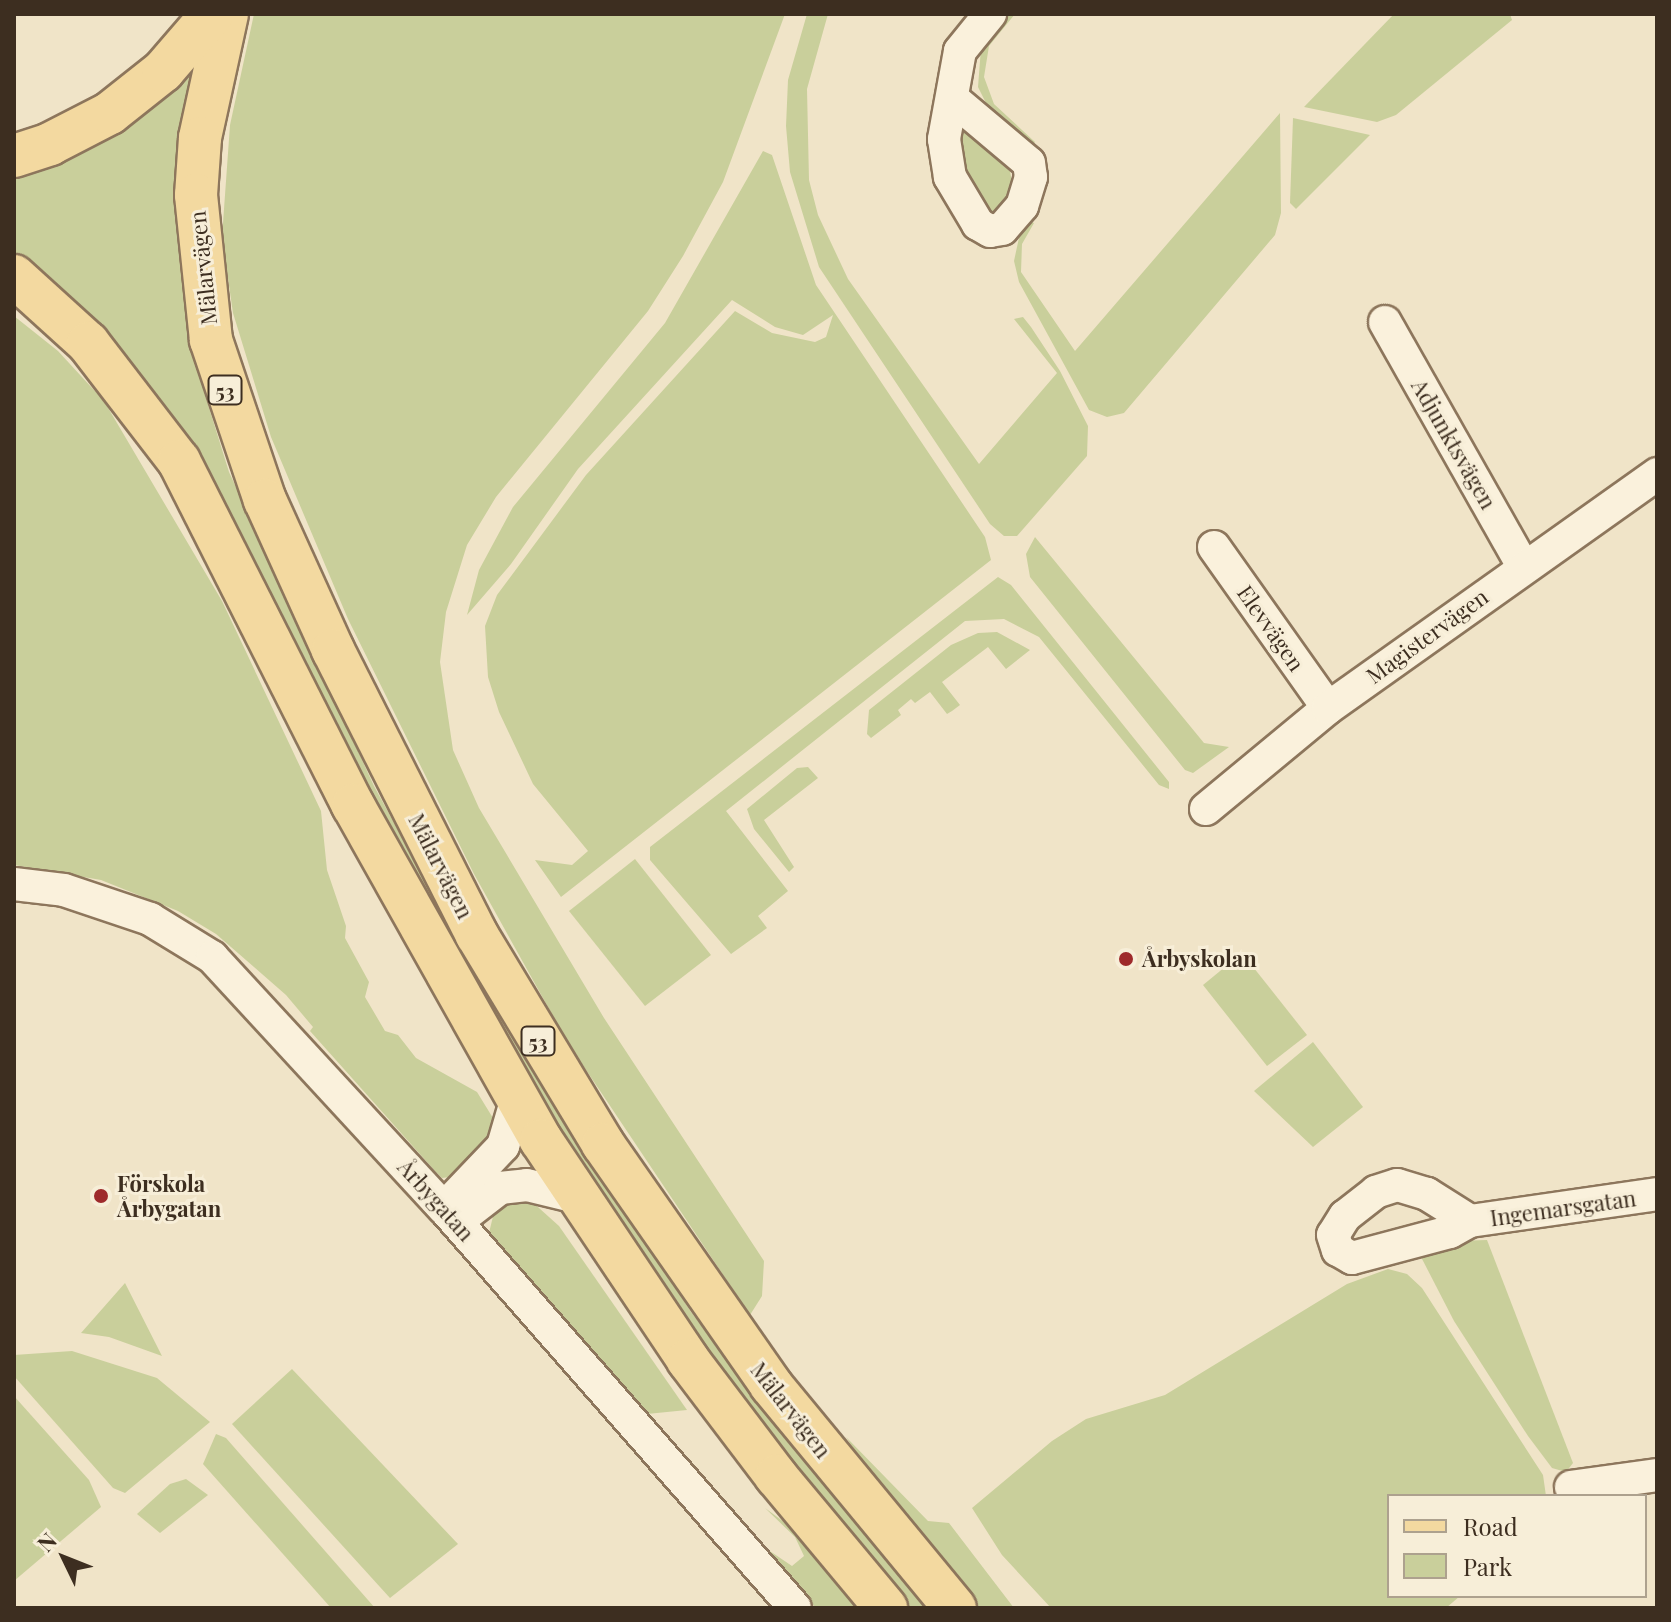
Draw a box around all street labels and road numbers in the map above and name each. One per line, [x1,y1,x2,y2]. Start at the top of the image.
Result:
street label: Mälarvägen [184,210,222,326]
road number: 53 [207,374,243,406]
street label: Adjunktsvägen [1406,374,1502,514]
street label: Elevvägen [1232,580,1310,676]
street label: Magistervägen [1361,583,1493,689]
street label: Mälarvägen [403,809,479,923]
road number: 53 [520,1025,556,1057]
street label: Årbygatan [393,1154,479,1246]
street label: Ingemarsgatan [1488,1185,1638,1231]
street label: Mälarvägen [745,1357,837,1463]

